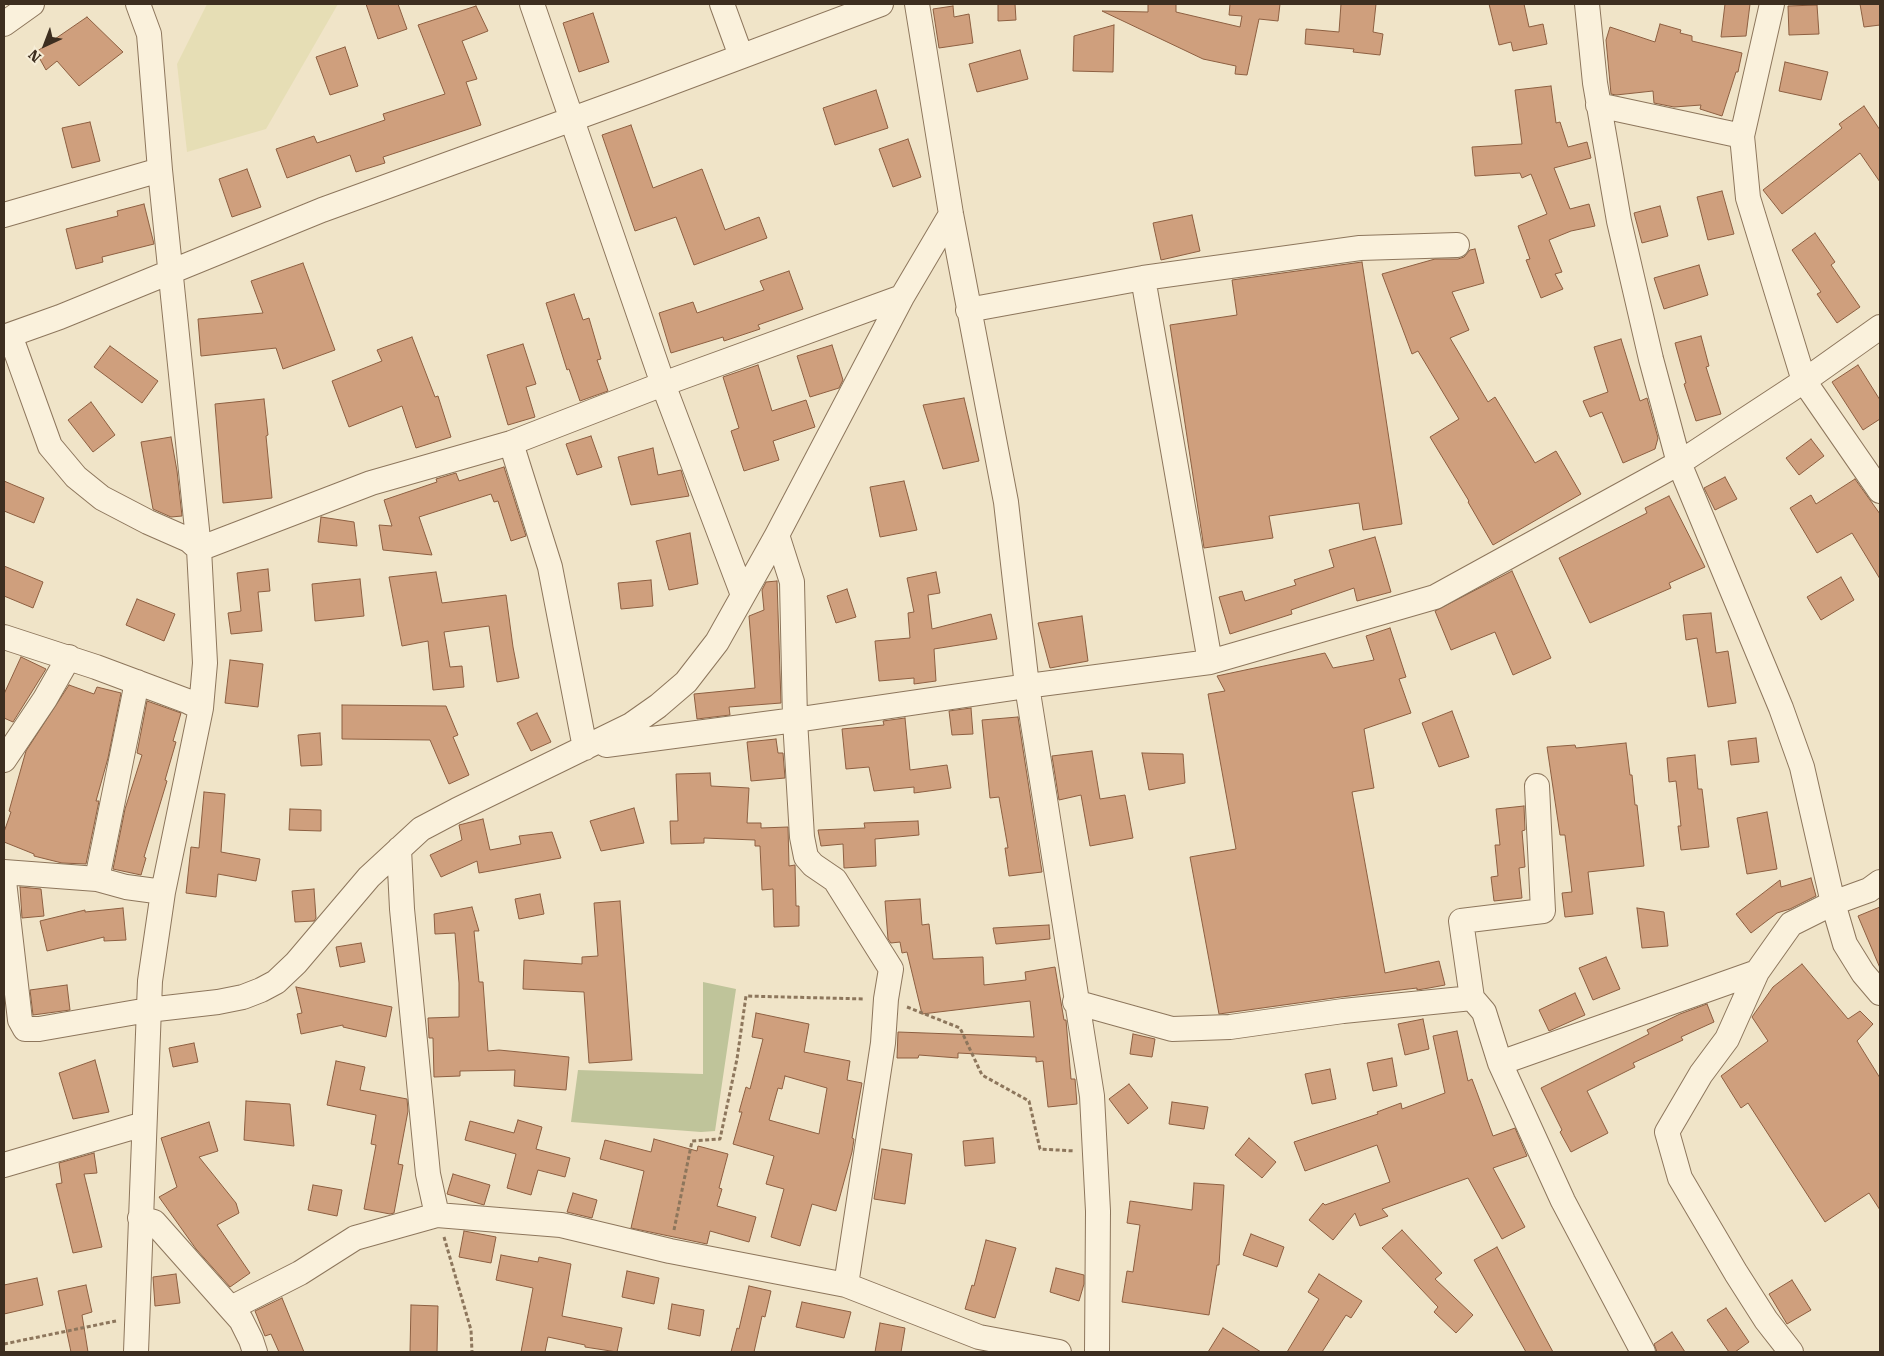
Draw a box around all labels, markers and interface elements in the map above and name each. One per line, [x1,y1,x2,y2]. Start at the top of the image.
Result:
north arrow [20,20,70,70]
text: N [25,46,44,65]

